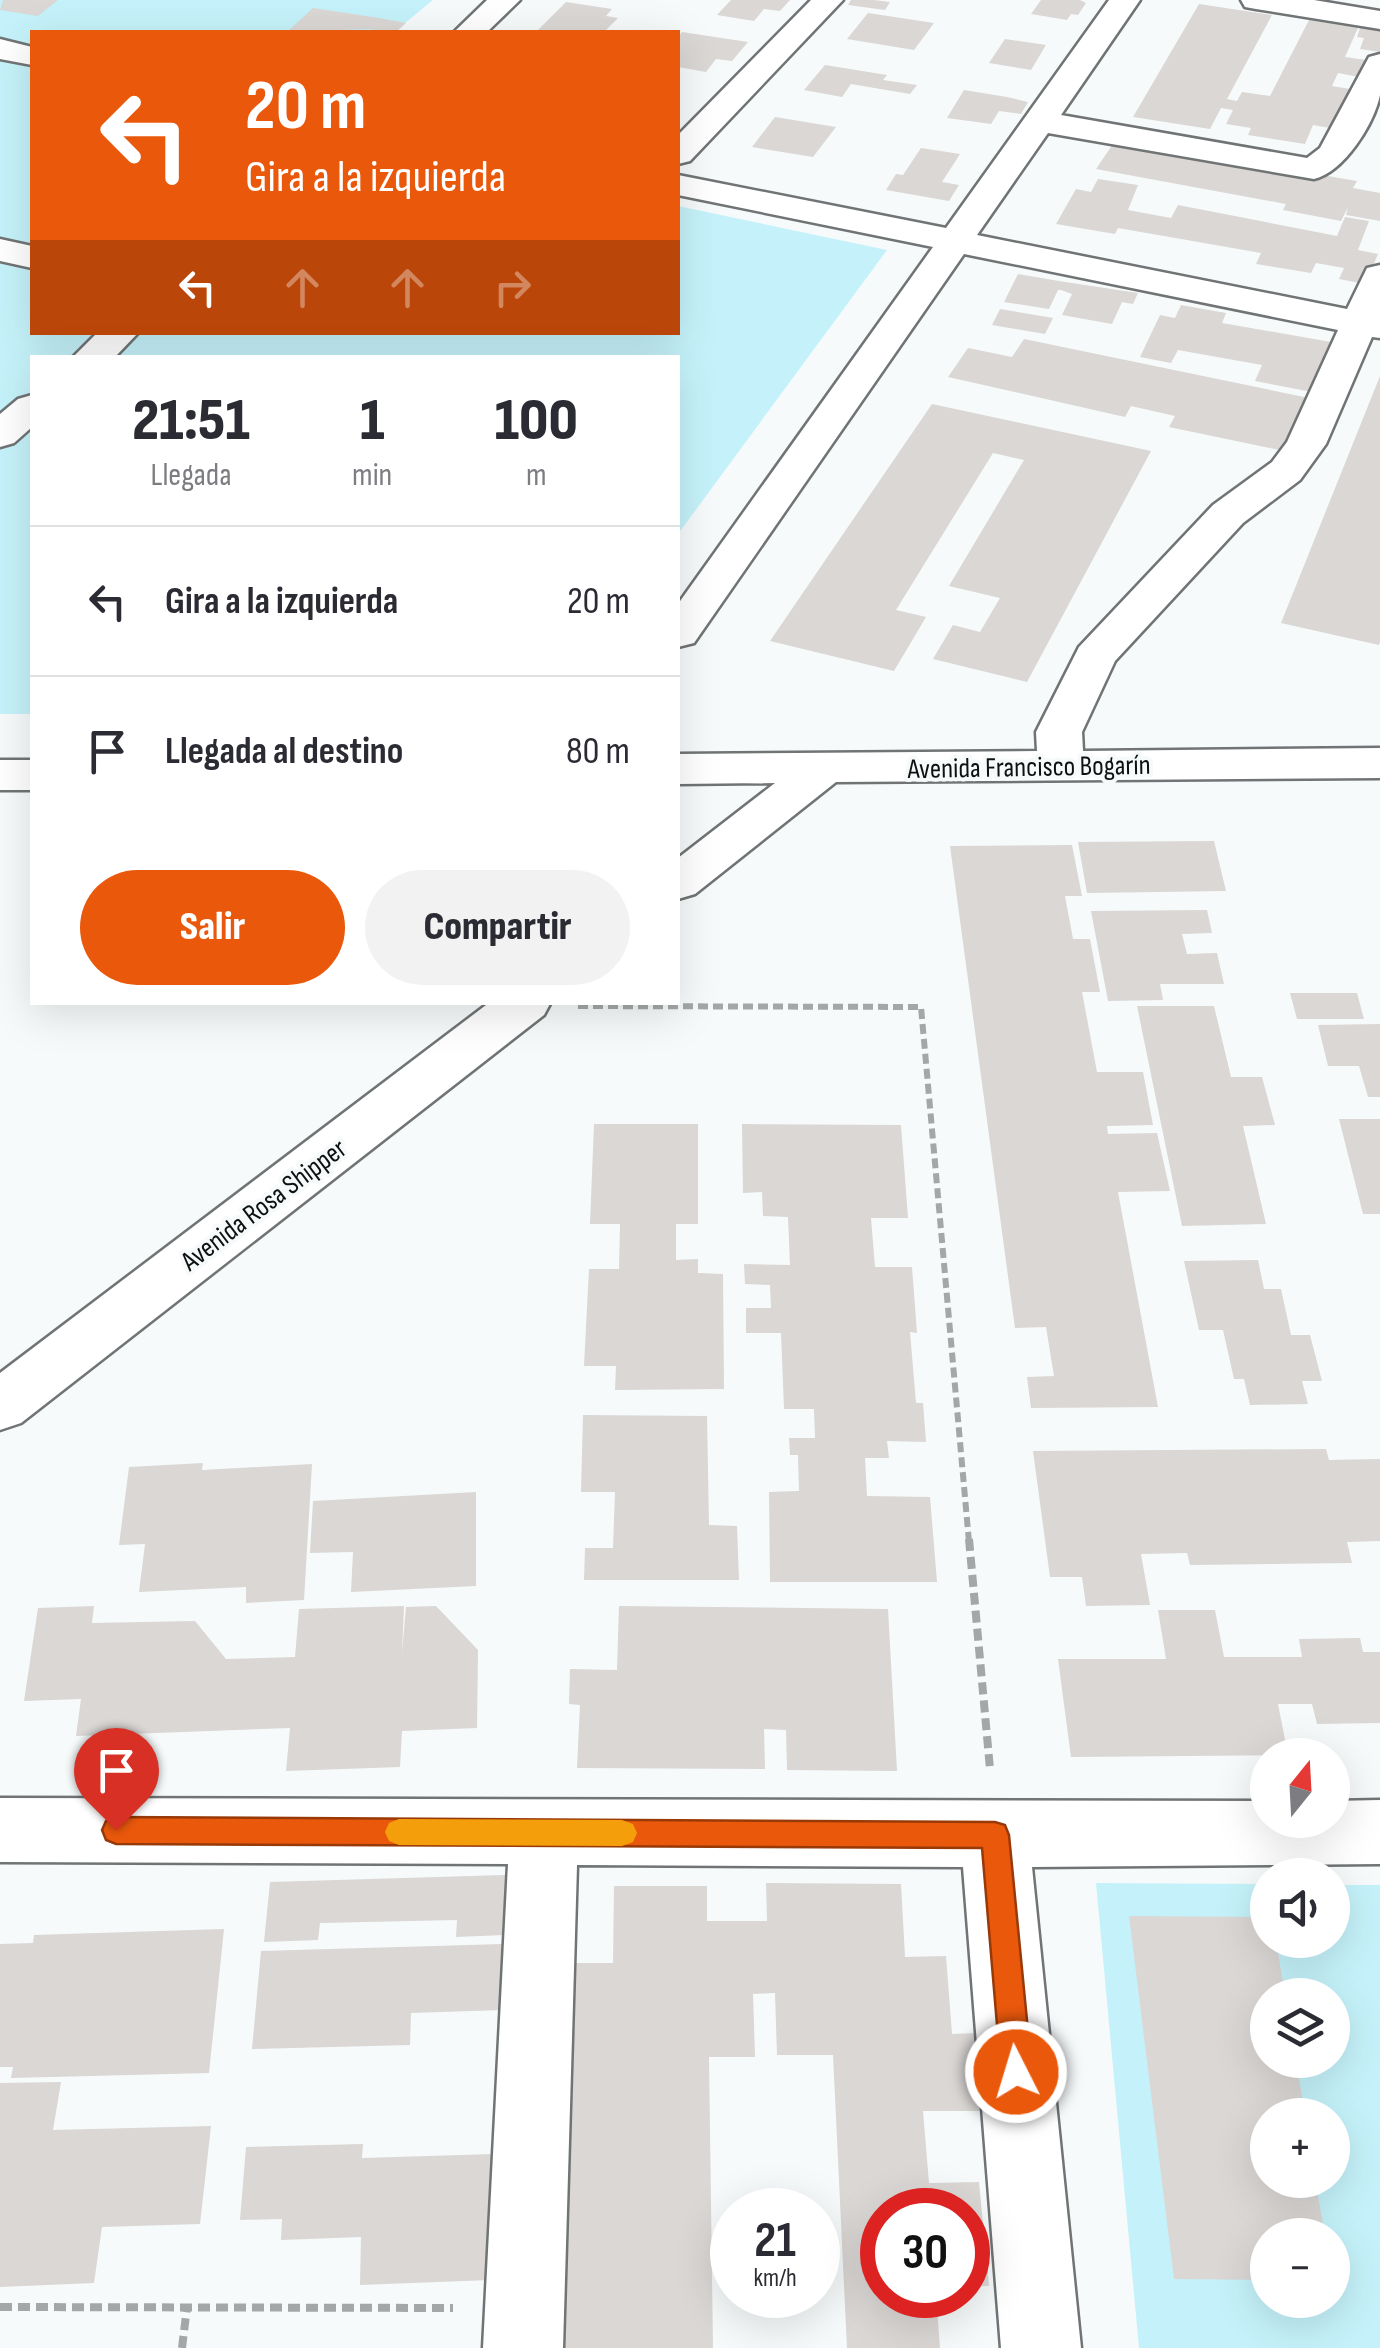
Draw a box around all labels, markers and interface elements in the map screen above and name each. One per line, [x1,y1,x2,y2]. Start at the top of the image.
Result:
text: 20 m [245,65,366,149]
icon: left [80,70,210,200]
text: Gira a la izquierda [245,150,506,205]
icon: left [170,260,225,315]
icon: ahead [275,260,330,315]
icon: ahead [380,260,435,315]
icon: right [485,260,540,315]
text: 21:51 [132,385,250,457]
text: 1 [360,385,385,457]
text: 100 [494,385,578,457]
text: Llegada [151,456,232,495]
text: min [352,456,392,495]
text: m [526,456,546,495]
icon: left [80,574,135,629]
text: Gira a la izquierda [165,579,398,624]
text: 20 m [567,579,630,624]
icon: arrive [80,724,135,779]
text: Llegada al destino [165,729,403,774]
text: 80 m [566,729,630,774]
street label: Avenida Francisco Bogarín [906,749,1151,786]
button: Salir [80,870,345,985]
button: Compartir [365,870,630,985]
street label: Avenida Rosa Shipper [174,1132,353,1279]
pin [74,1728,159,1831]
north arrow [1250,1738,1350,1838]
map controls [1250,1738,1350,2318]
icon: arrive [89,1743,144,1798]
button: sound [1250,1858,1350,1958]
button: layers [1250,1978,1350,2078]
position arrow [964,2020,1068,2124]
button: + [1250,2098,1350,2198]
speed limit sign: 30 [860,2188,990,2318]
text: 21 [754,2211,796,2271]
button: − [1250,2218,1350,2318]
text: km/h [753,2263,797,2294]

